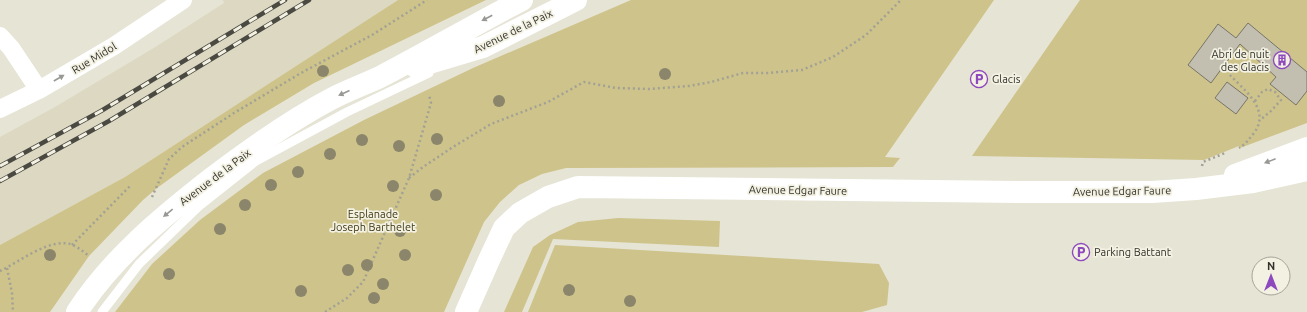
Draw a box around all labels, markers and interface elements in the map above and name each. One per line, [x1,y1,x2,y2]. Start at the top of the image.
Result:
street label: Avenue de la Paix [472,7,555,55]
one-way arrow [481,15,493,22]
street label: Rue Midol [70,40,118,76]
place label: Abri de nuit des Glacis [1211,48,1270,73]
building icon: Abri de nuit des Glacis [1272,50,1292,70]
parking icon: Glacis [969,69,989,89]
place label: Glacis [992,73,1021,85]
one-way arrow [53,74,65,81]
one-way arrow [339,90,350,96]
street label: Avenue de la Paix [177,146,253,208]
one-way arrow [1264,159,1276,165]
street label: Avenue Edgar Faure [749,183,847,197]
street label: Avenue Edgar Faure [1073,184,1171,198]
park label: Esplanade Joseph Barthelet [331,208,416,233]
one-way arrow [162,209,173,218]
parking icon: Parking Battant [1071,242,1091,262]
place label: Parking Battant [1094,246,1172,258]
north arrow [1251,256,1291,296]
text: N [1267,260,1275,272]

